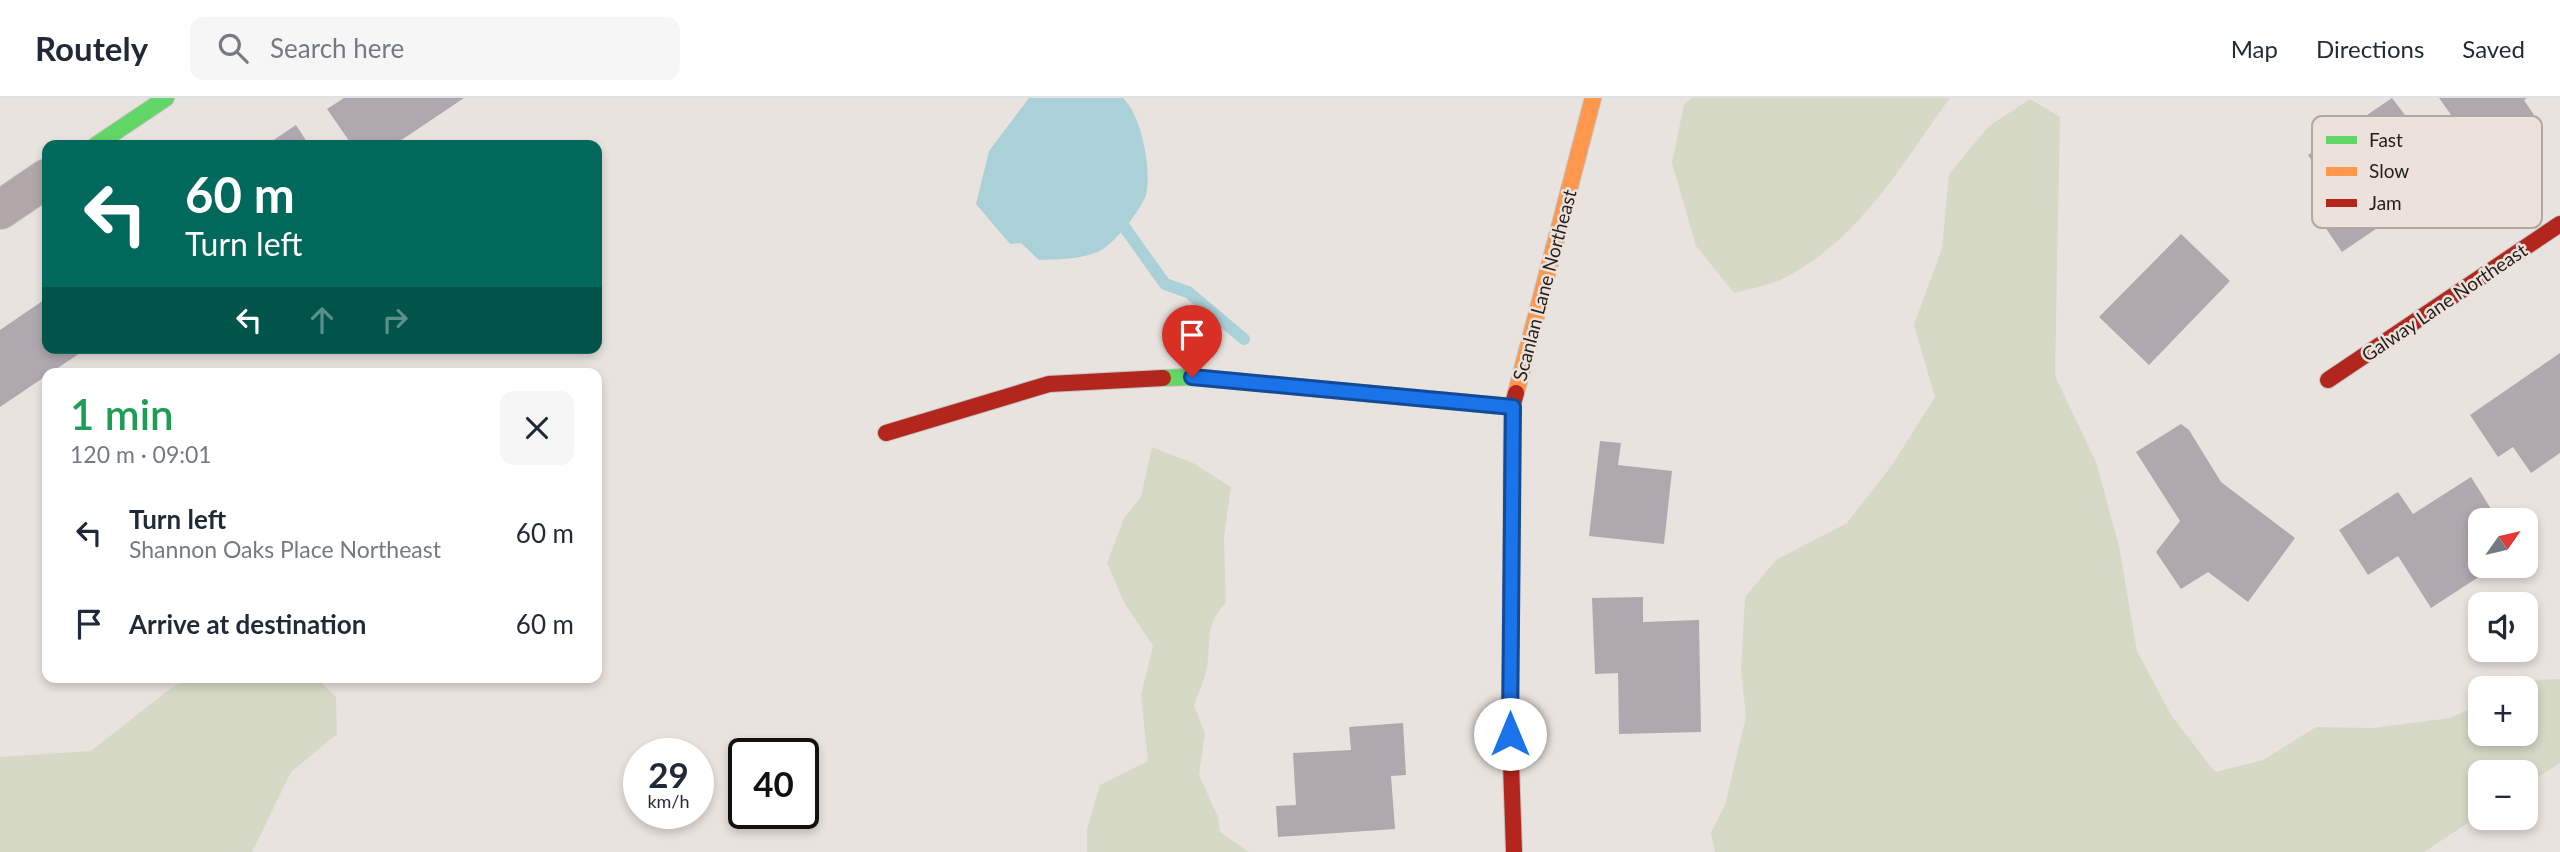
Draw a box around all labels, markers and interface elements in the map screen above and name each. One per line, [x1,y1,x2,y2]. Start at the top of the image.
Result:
search box [190,17,680,80]
text: Routely [35,28,148,68]
icon: search [214,29,252,67]
text: Search here [270,32,404,64]
text: Map [2231,34,2278,63]
text: Directions [2316,34,2424,63]
text: Saved [2462,34,2525,63]
legend [2312,116,2542,228]
text: Fast [2369,128,2403,151]
text: Slow [2369,159,2409,182]
text: 60 m [185,165,295,223]
icon: left [70,168,161,259]
street label: Scanlan Lane Northeast [1507,187,1581,383]
text: Jam [2369,191,2402,214]
text: Turn left [185,224,302,263]
street label: Galway Lane Northeast [2357,238,2531,366]
icon: left [230,301,268,339]
icon: ahead [303,301,341,339]
icon: right [376,301,414,339]
pin [1162,305,1222,377]
icon: arrive [1173,316,1211,354]
text: 1 min [70,389,174,439]
button: close [500,391,574,465]
text: 120 m · 09:01 [70,440,212,468]
text: Turn left [129,503,226,535]
north arrow [2468,508,2538,578]
map controls [2468,508,2538,830]
icon: left [70,514,108,552]
text: 60 m [516,517,574,549]
text: Shannon Oaks Place Northeast [129,535,441,563]
button: sound [2468,592,2538,662]
icon: arrive [70,605,108,643]
text: Arrive at destination [129,608,366,640]
text: 60 m [516,608,574,640]
button: + [2468,676,2538,746]
position arrow [1473,697,1547,771]
speed limit sign: 40 [728,738,819,829]
text: 29 [648,753,689,795]
button: − [2468,760,2538,830]
text: km/h [647,790,690,812]

